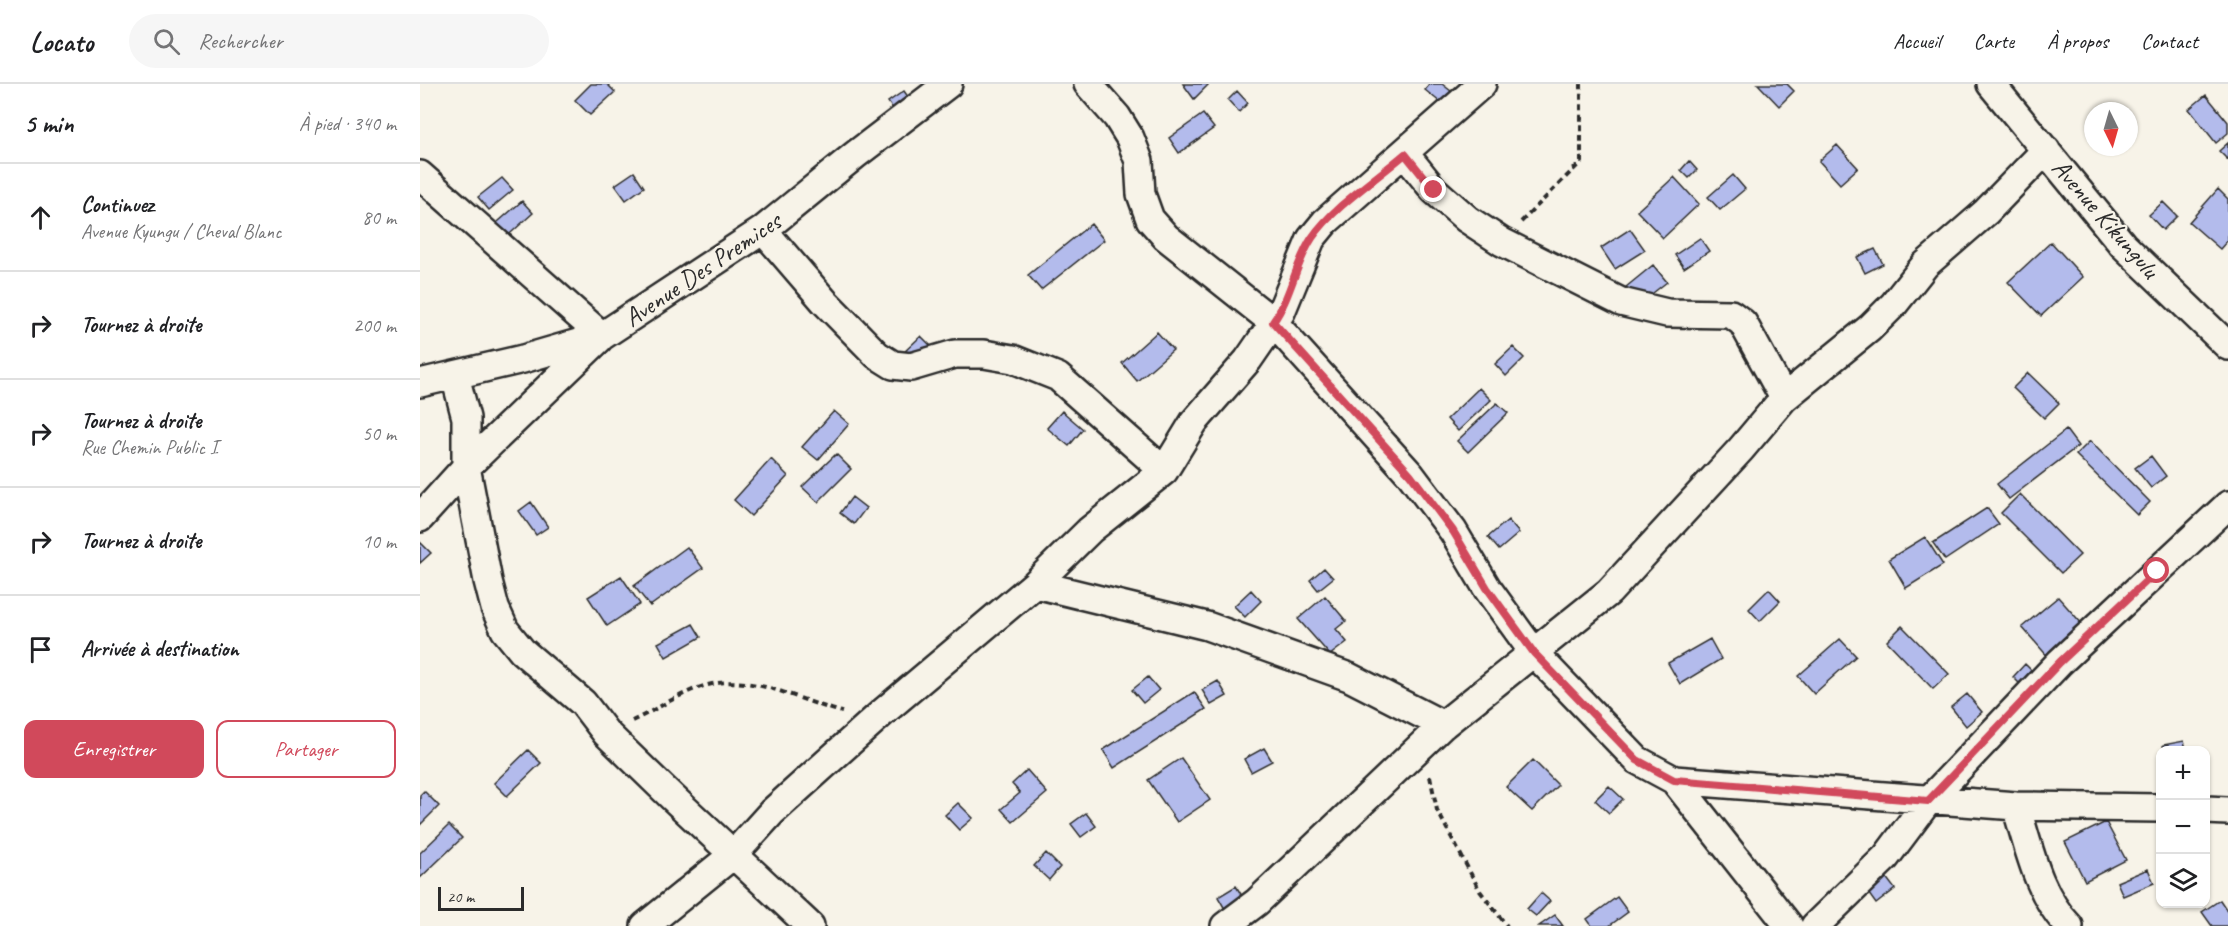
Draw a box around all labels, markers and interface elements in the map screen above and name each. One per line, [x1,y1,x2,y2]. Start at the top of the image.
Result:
search box [129,14,549,68]
text: Locato [30,24,93,59]
icon: search [150,25,183,58]
text: Rechercher [198,27,283,55]
text: Accueil [1893,28,1941,54]
text: Carte [1974,28,2014,54]
text: À propos [2047,28,2108,54]
text: Contact [2141,28,2198,54]
north arrow [2084,102,2138,156]
text: 5 min [24,107,73,140]
text: À pied · 340 m [299,111,396,136]
street label: Avenue Kikungulu [2045,152,2167,286]
route end [1420,176,1446,202]
text: Continuez [81,191,154,219]
icon: ahead [24,201,57,234]
street label: Avenue Des Premices [617,204,789,334]
text: 80 m [362,205,396,230]
text: Avenue Kyungu / Cheval Blanc [81,219,281,244]
icon: right [24,309,57,342]
text: Tournez à droite [81,311,201,339]
text: 200 m [353,313,396,338]
text: Tournez à droite [81,407,201,435]
icon: right [24,417,57,450]
text: 50 m [362,421,396,446]
text: Rue Chemin Public I [81,435,218,460]
icon: right [24,525,57,558]
text: Tournez à droite [81,527,201,555]
text: 10 m [362,529,396,554]
route start [2143,557,2169,583]
icon: arrive [24,633,57,666]
text: Arrivée à destination [81,635,239,663]
button: Enregistrer [24,720,204,778]
button: Partager [216,720,396,778]
map controls [2156,746,2210,908]
button: + [2156,746,2210,800]
button: − [2156,800,2210,854]
button: layers [2156,854,2210,908]
scale bar [438,884,524,912]
text: 20 m [447,887,474,907]

